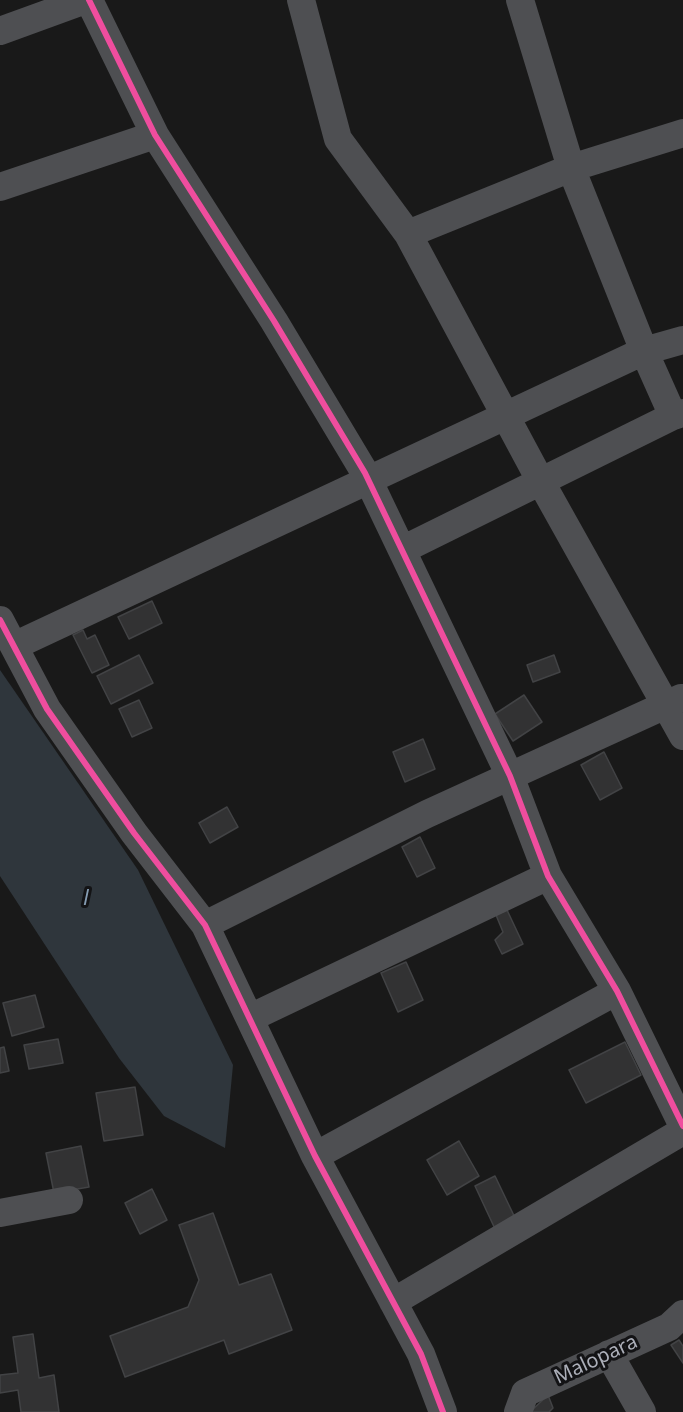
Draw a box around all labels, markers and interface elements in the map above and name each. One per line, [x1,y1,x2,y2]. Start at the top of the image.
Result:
water label: l [83,886,89,912]
street label: Malopara [550,1330,642,1390]

